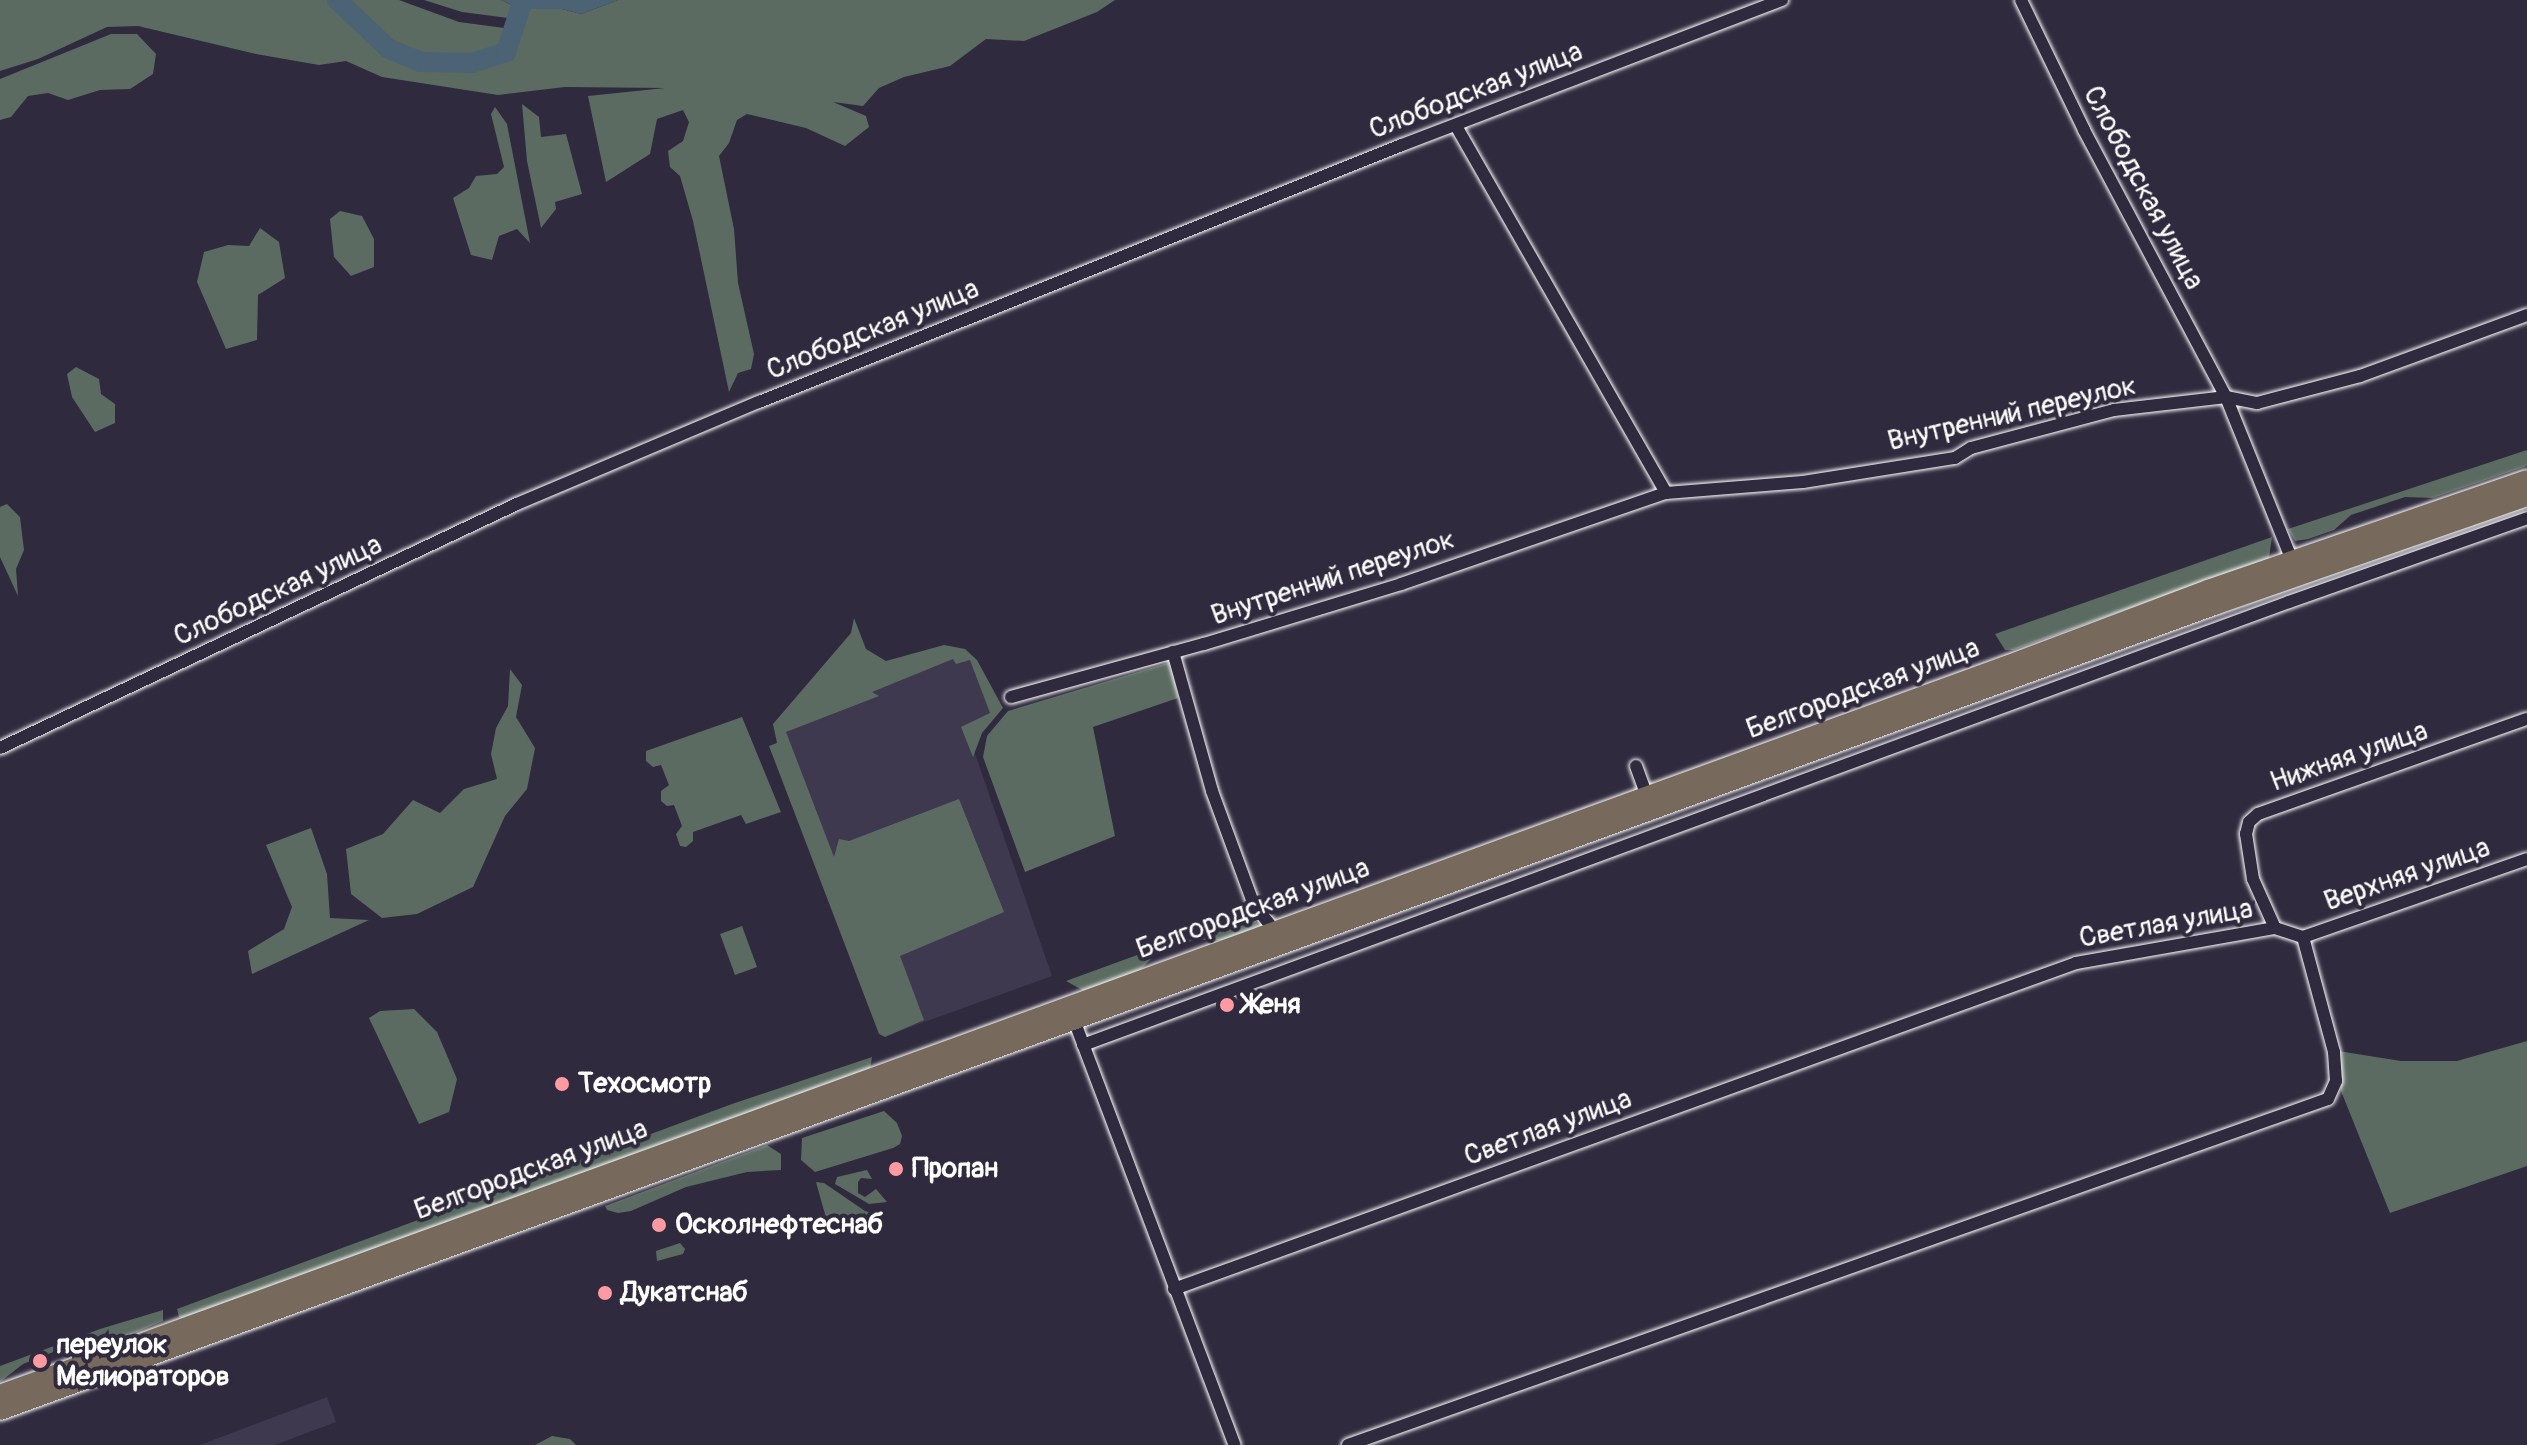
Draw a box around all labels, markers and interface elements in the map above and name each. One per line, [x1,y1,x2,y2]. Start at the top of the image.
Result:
street label: Слободская улица [1365,35,1587,147]
street label: Слободская улица [2075,81,2211,295]
street label: Слободская улица [762,272,984,388]
street label: Внутренний переулок [1884,369,2140,459]
street label: Внутренний переулок [1207,523,1459,633]
street label: Слободская улица [169,528,387,654]
street label: Белгородская улица [1742,631,1984,747]
street label: Нижняя улица [2266,714,2432,800]
street label: Верхняя улица [2320,831,2494,919]
street label: Белгородская улица [1132,851,1374,967]
street label: Светлая улица [2077,892,2255,956]
place label: Женя [1243,988,1301,1022]
marker: Женя [1218,996,1236,1014]
place label: Техосмотр [578,1067,711,1101]
marker: Техосмотр [553,1075,571,1093]
street label: Светлая улица [1460,1082,1636,1174]
street label: Белгородская улица [410,1112,652,1228]
place label: Пропан [912,1152,998,1186]
marker: Пропан [887,1160,905,1178]
place label: Осколнефтеснаб [675,1208,883,1242]
marker: Осколнефтеснаб [650,1216,668,1234]
place label: Дукатснаб [621,1276,748,1310]
marker: Дукатснаб [596,1284,614,1302]
place label: переулок Мелиораторов [56,1328,230,1394]
marker: переулок Мелиораторов [31,1352,49,1370]

